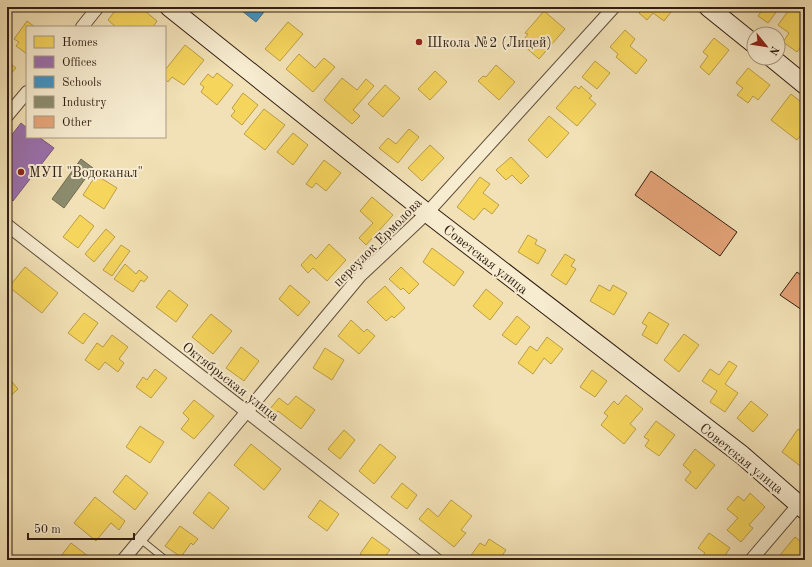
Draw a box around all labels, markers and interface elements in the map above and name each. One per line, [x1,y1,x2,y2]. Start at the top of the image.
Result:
legend [26,26,166,138]
north arrow [746,26,786,66]
place label: Школа №2 (Лицей) [427,36,552,50]
text: Homes [62,37,98,49]
marker: Школа №2 (Лицей) [414,37,424,47]
text: N [766,44,780,57]
text: Offices [62,57,97,69]
text: Schools [62,77,102,89]
text: Industry [62,97,107,109]
text: Other [62,117,92,129]
place label: МУП "Водоканал" [29,166,143,180]
marker: МУП "Водоканал" [16,167,26,177]
street label: переулок Ермолова [331,196,425,290]
street label: Советская улица [440,223,530,297]
street label: Октябрьская улица [179,340,281,424]
street label: Советская улица [697,421,786,497]
scale bar [28,515,134,541]
text: 50 m [34,523,61,536]

